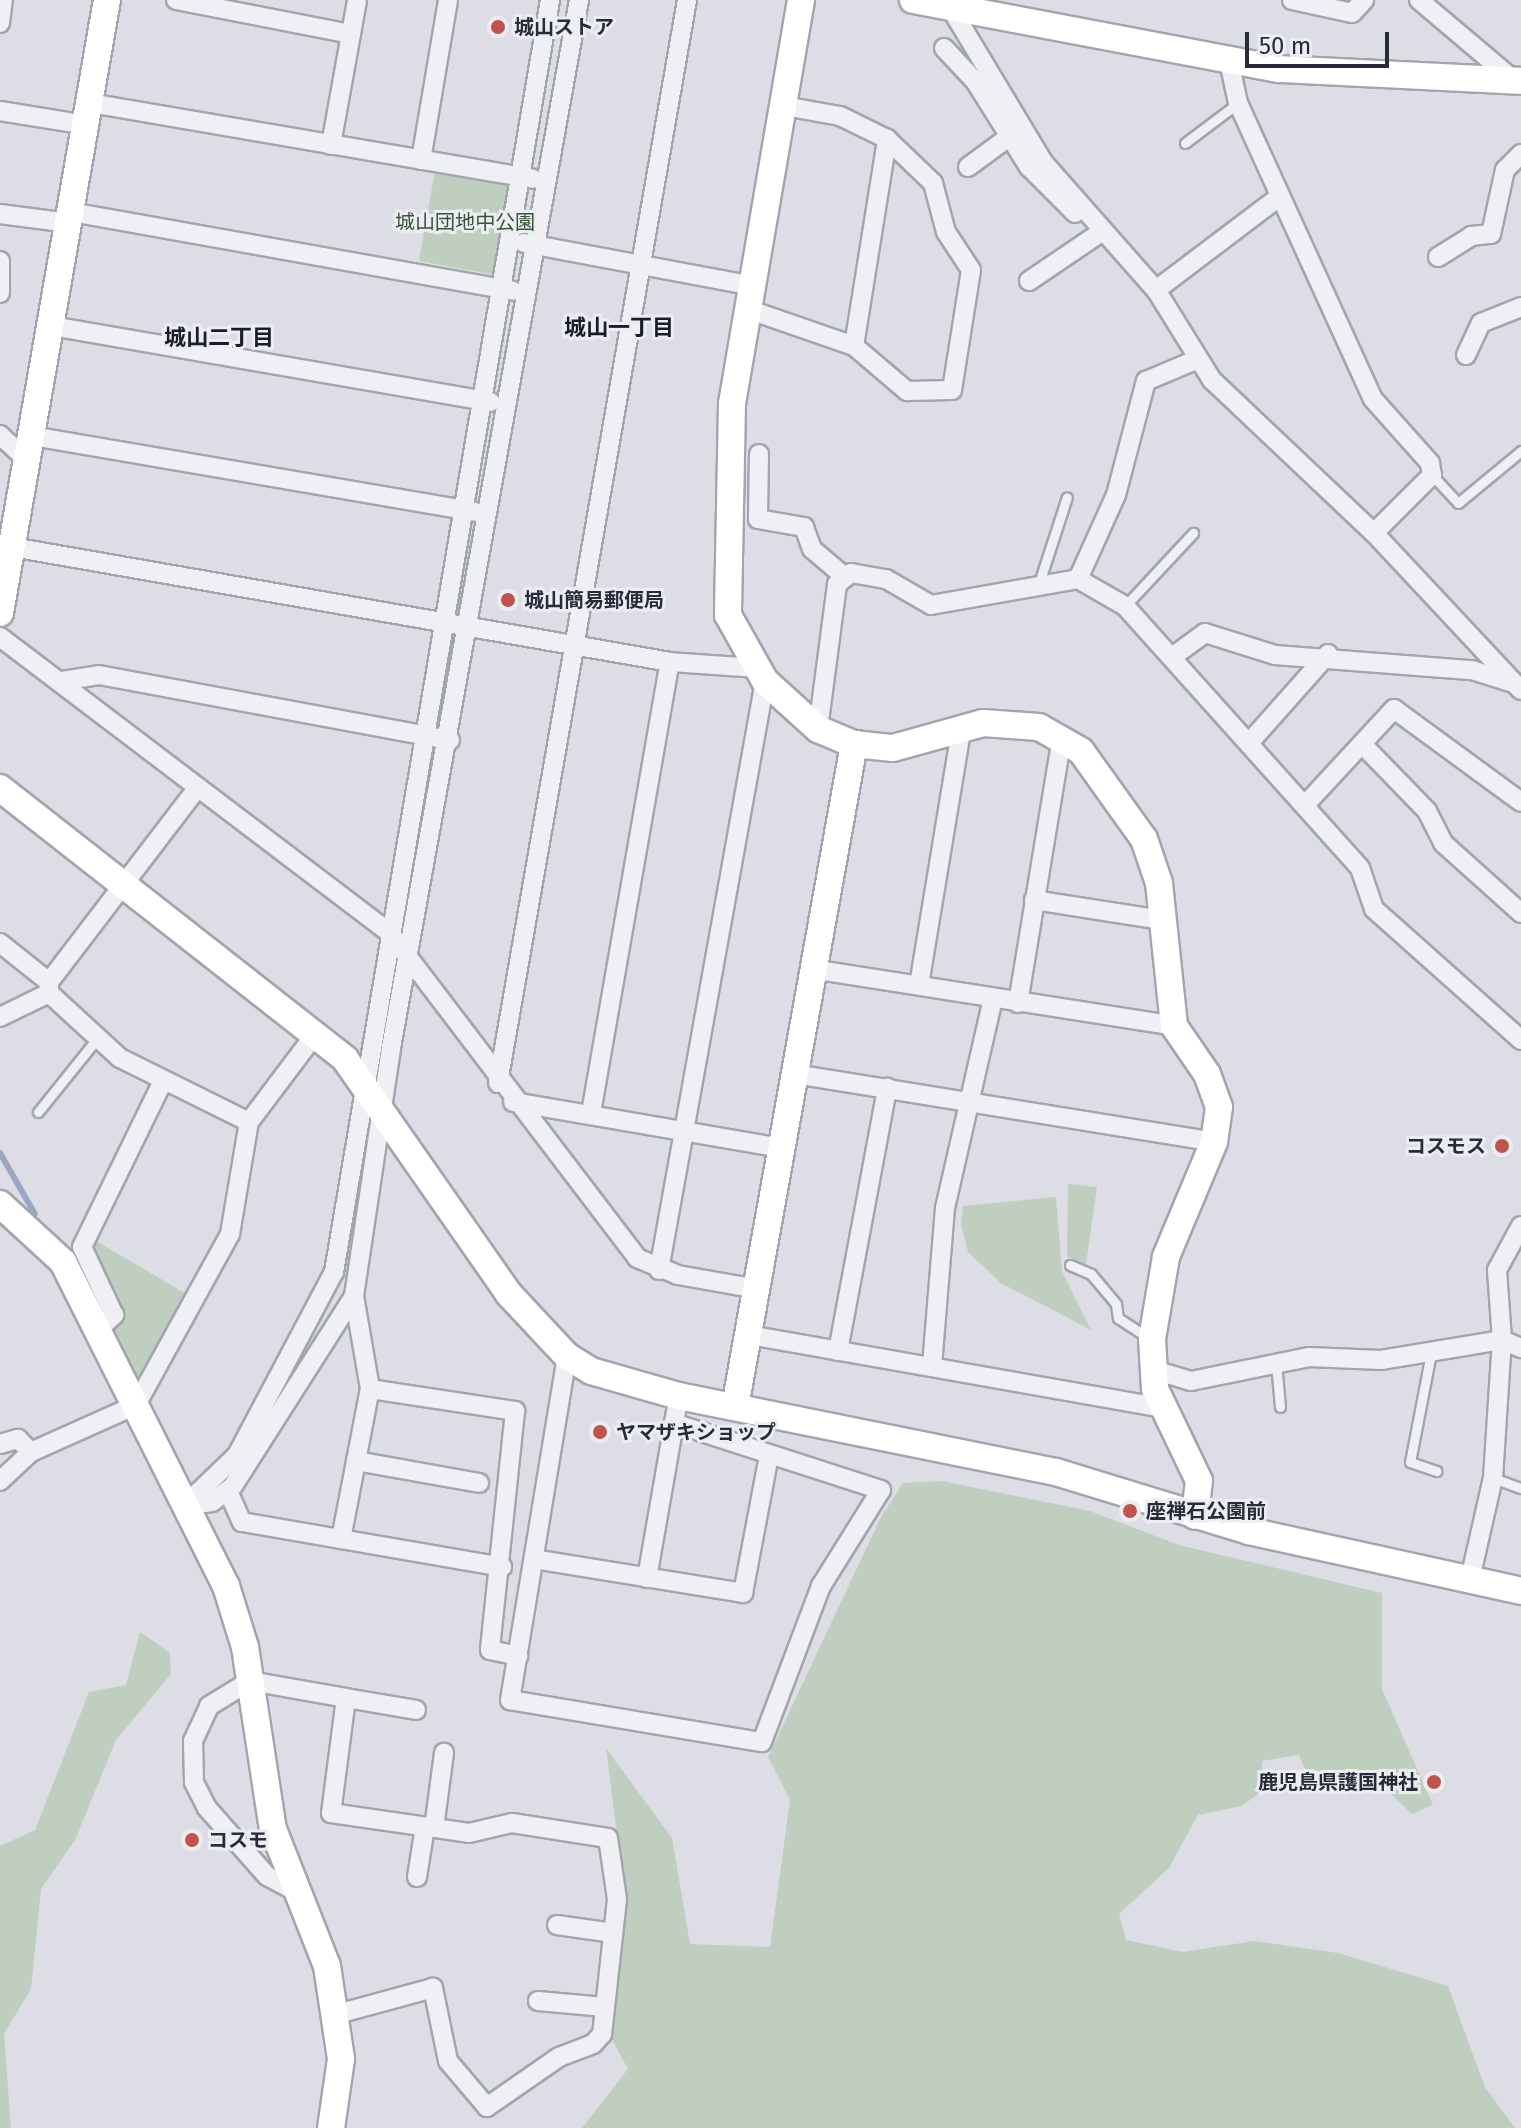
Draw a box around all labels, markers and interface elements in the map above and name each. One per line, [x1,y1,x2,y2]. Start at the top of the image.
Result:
place label: 城山ストア [514,15,614,39]
scale bar [1249,16,1393,66]
marker: 城山ストア [489,18,507,36]
text: 50 m [1259,32,1311,60]
park label: 城山団地中公園 [395,210,535,234]
district label: 城山一丁目 [564,315,674,341]
district label: 城山二丁目 [164,325,274,351]
place label: 城山簡易郵便局 [524,588,664,612]
marker: 城山簡易郵便局 [499,591,517,609]
place label: コスモス [1406,1134,1486,1158]
marker: コスモス [1493,1137,1511,1155]
place label: ヤマザキショップ [616,1420,776,1444]
marker: ヤマザキショップ [591,1423,609,1441]
place label: 座禅石公園前 [1146,1499,1266,1523]
marker: 座禅石公園前 [1121,1502,1139,1520]
place label: 鹿児島県護国神社 [1258,1770,1418,1794]
marker: 鹿児島県護国神社 [1425,1773,1443,1791]
place label: コスモ [208,1828,268,1852]
marker: コスモ [183,1831,201,1849]

